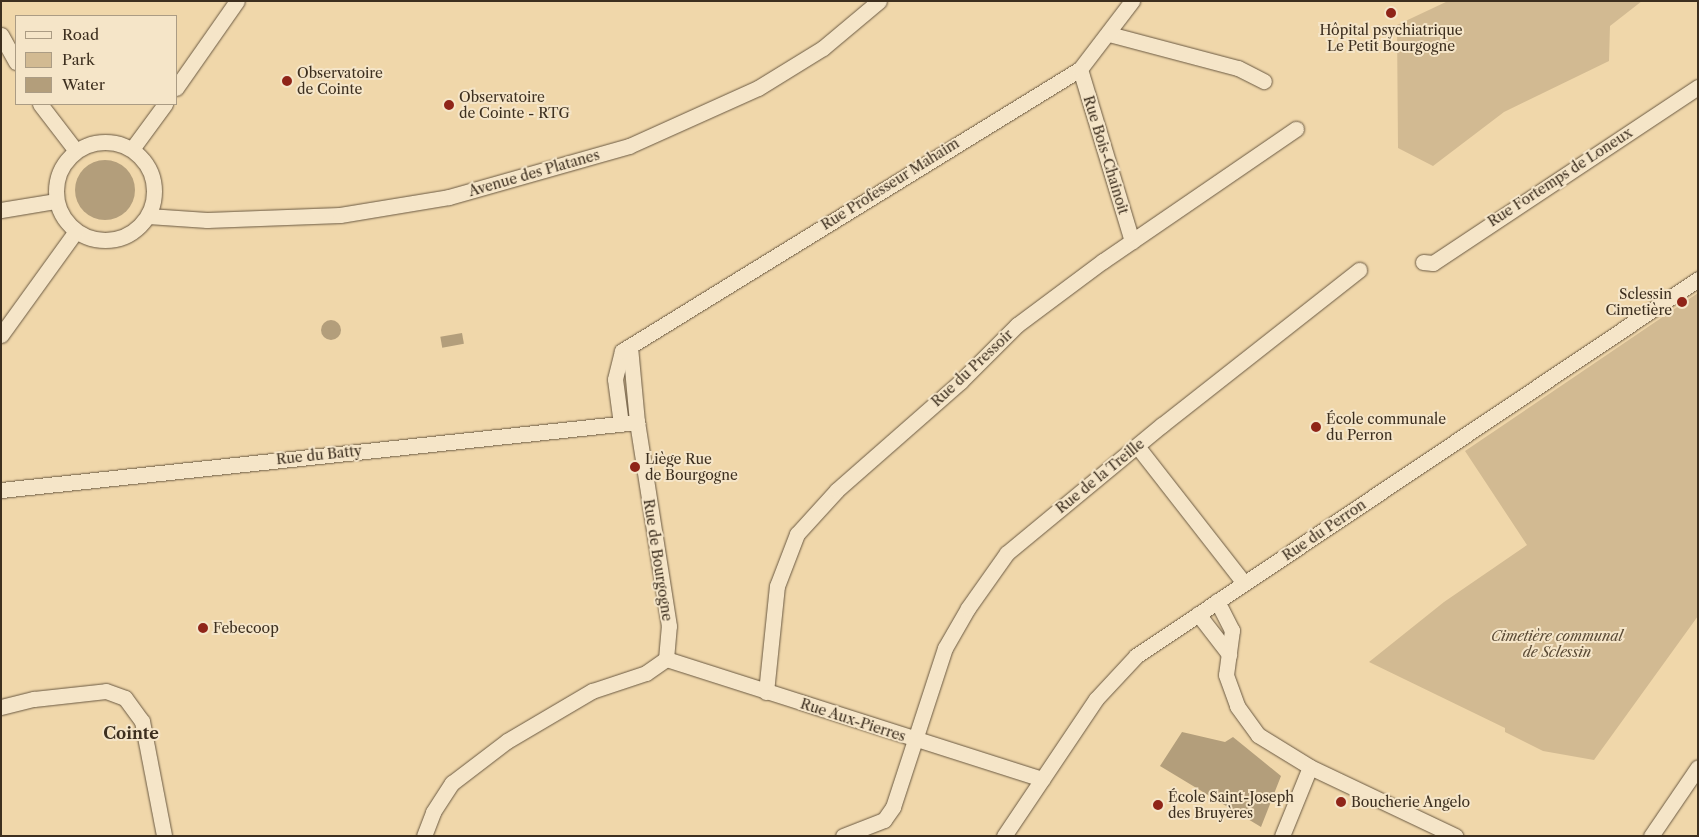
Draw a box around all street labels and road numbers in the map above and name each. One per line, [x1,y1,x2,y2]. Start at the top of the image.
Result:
street label: Rue Bois-Chainoit [1080,94,1132,216]
street label: Rue Fortemps de Loneux [1485,124,1635,230]
street label: Rue Professeur Mahaim [818,135,962,233]
street label: Avenue des Platanes [467,146,601,200]
street label: Rue du Pressoir [928,326,1016,410]
street label: Rue de la Treille [1052,435,1148,517]
street label: Rue du Batty [275,442,363,468]
street label: Rue du Perron [1279,496,1369,564]
street label: Rue de Bourgogne [640,498,676,622]
street label: Rue Aux-Pierres [798,695,908,745]

